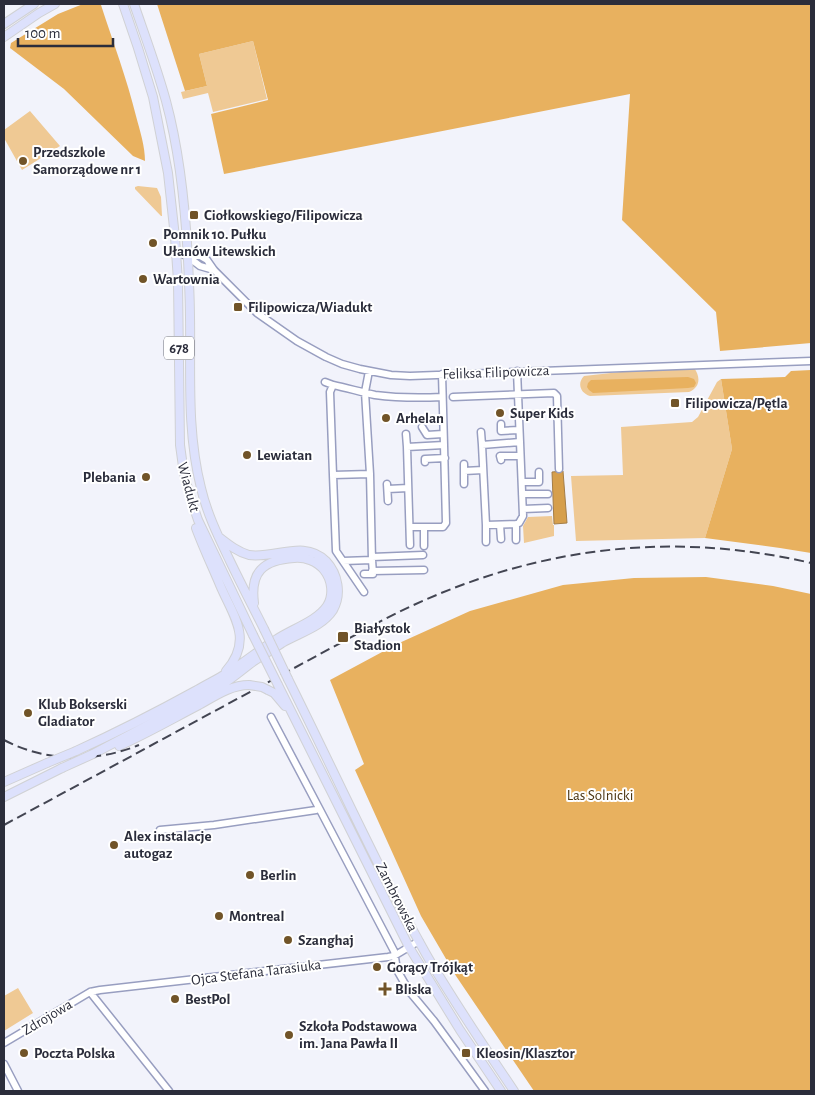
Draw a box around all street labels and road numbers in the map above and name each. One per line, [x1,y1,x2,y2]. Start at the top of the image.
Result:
road number: 678 [164,336,194,359]
street label: Feliksa Filipowicza [442,363,550,382]
street label: Wiadukt [175,461,202,514]
street label: Zambrowska [373,860,420,934]
street label: Ojca Stefana Tarasiuka [190,957,322,988]
street label: Zdrojowa [20,997,75,1038]

